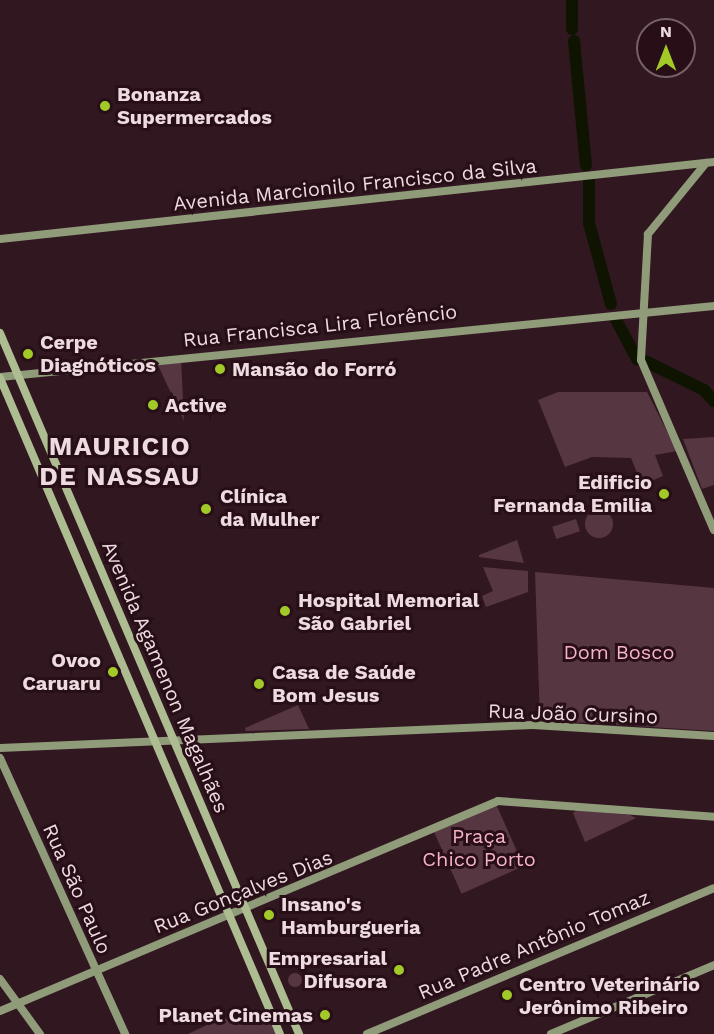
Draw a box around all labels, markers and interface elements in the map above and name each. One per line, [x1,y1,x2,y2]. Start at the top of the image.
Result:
north arrow [636,18,696,78]
text: N [660,22,672,41]
place label: Bonanza Supermercados [117,83,272,130]
marker: Bonanza Supermercados [98,99,112,113]
street label: Avenida Marcionilo Francisco da Silva [172,154,538,216]
street label: Rua Francisca Lira Florêncio [181,300,459,352]
place label: Cerpe Diagnóticos [40,330,156,377]
marker: Cerpe Diagnóticos [21,347,35,361]
place label: Mansão do Forró [232,357,397,381]
marker: Mansão do Forró [213,362,227,376]
place label: Active [165,393,227,417]
marker: Active [146,398,160,412]
district label: MAURICIO DE NASSAU [39,431,201,492]
place label: Edificio Fernanda Emilia [493,470,652,517]
place label: Clínica da Mulher [220,485,319,532]
marker: Edificio Fernanda Emilia [657,487,671,501]
marker: Clínica da Mulher [197,500,215,518]
street label: Avenida Agamenon Magalhães [96,537,234,817]
place label: Hospital Memorial São Gabriel [298,588,480,635]
marker: Hospital Memorial São Gabriel [276,602,294,620]
park label: Dom Bosco [563,640,675,664]
place label: Ovoo Caruaru [22,648,101,695]
place label: Casa de Saúde Bom Jesus [272,660,416,707]
marker: Ovoo Caruaru [106,665,120,679]
marker: Casa de Saúde Bom Jesus [250,675,268,693]
street label: Rua João Cursino [487,699,659,729]
street label: Rua São Paulo [38,820,116,958]
park label: Praça Chico Porto [422,825,536,872]
street label: Rua Gonçalves Dias [150,845,336,939]
street label: Rua Padre Antônio Tomaz [414,885,654,1005]
place label: Insano's Hamburgueria [281,892,421,939]
marker: Insano's Hamburgueria [262,908,276,922]
place label: Empresarial Difusora [268,946,387,993]
marker: Empresarial Difusora [392,963,406,977]
place label: Centro Veterinário Jerônimo Ribeiro [519,972,701,1019]
marker: Centro Veterinário Jerônimo Ribeiro [500,988,514,1002]
place label: Planet Cinemas [159,1003,313,1027]
marker: Planet Cinemas [318,1008,332,1022]

